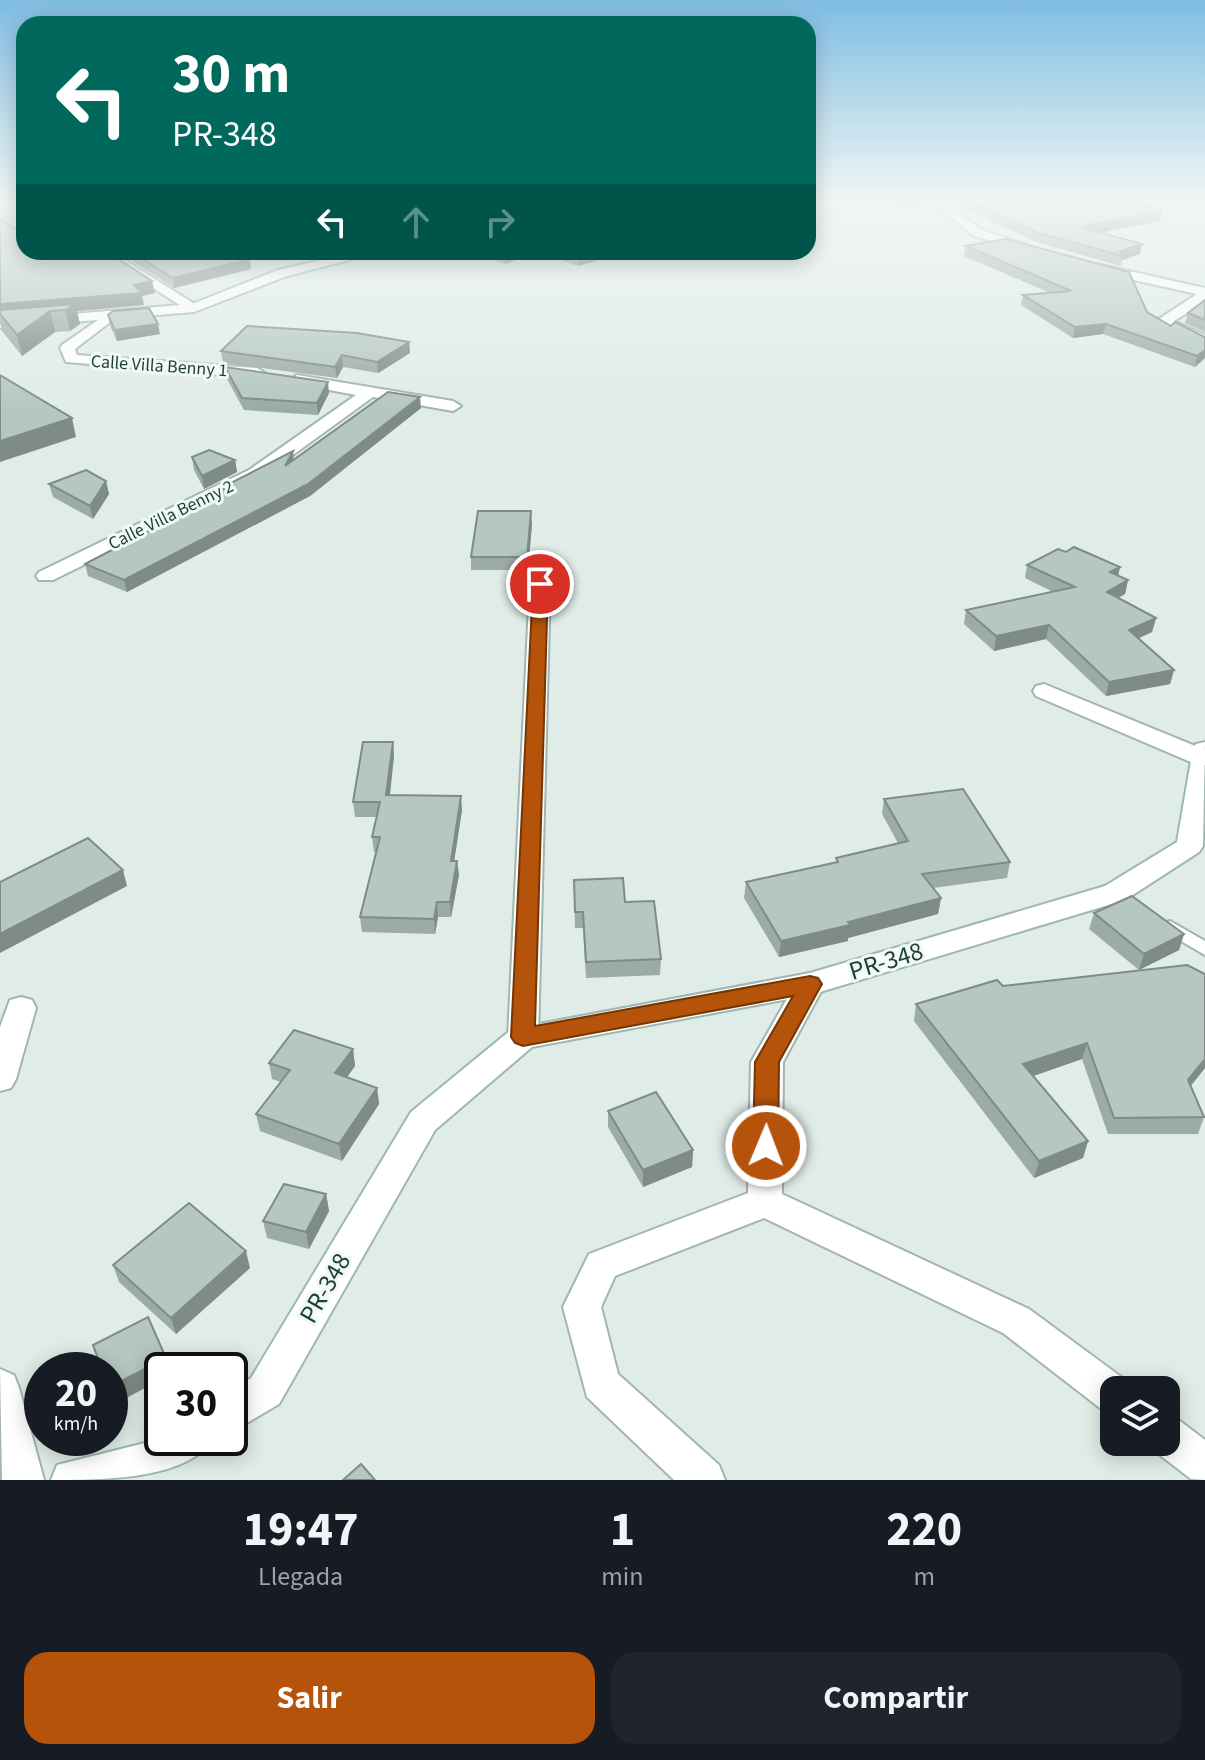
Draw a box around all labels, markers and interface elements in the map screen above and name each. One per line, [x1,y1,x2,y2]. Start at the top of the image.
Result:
text: 30 m [172,35,290,114]
icon: left [40,48,144,152]
text: PR-348 [172,109,277,160]
icon: left [310,200,354,244]
icon: ahead [394,200,438,244]
icon: right [478,200,522,244]
street label: Calle Villa Benny 1 [90,349,228,383]
street label: Calle Villa Benny 2 [104,474,238,556]
pin [506,550,574,618]
icon: arrive [518,562,562,606]
street label: PR-348 [844,932,928,990]
position arrow [724,1104,808,1188]
street label: PR-348 [290,1246,360,1330]
speed limit sign: 30 [144,1352,248,1456]
text: 20 [55,1365,97,1422]
map controls [1100,1376,1180,1456]
button: layers [1100,1376,1180,1456]
text: km/h [54,1410,98,1438]
text: 19:47 [243,1496,359,1564]
text: 1 [610,1496,635,1564]
text: 220 [886,1496,962,1564]
text: Llegada [258,1558,343,1595]
text: min [601,1558,643,1595]
text: m [913,1558,935,1595]
button: Salir [24,1652,595,1744]
button: Compartir [611,1652,1181,1744]

